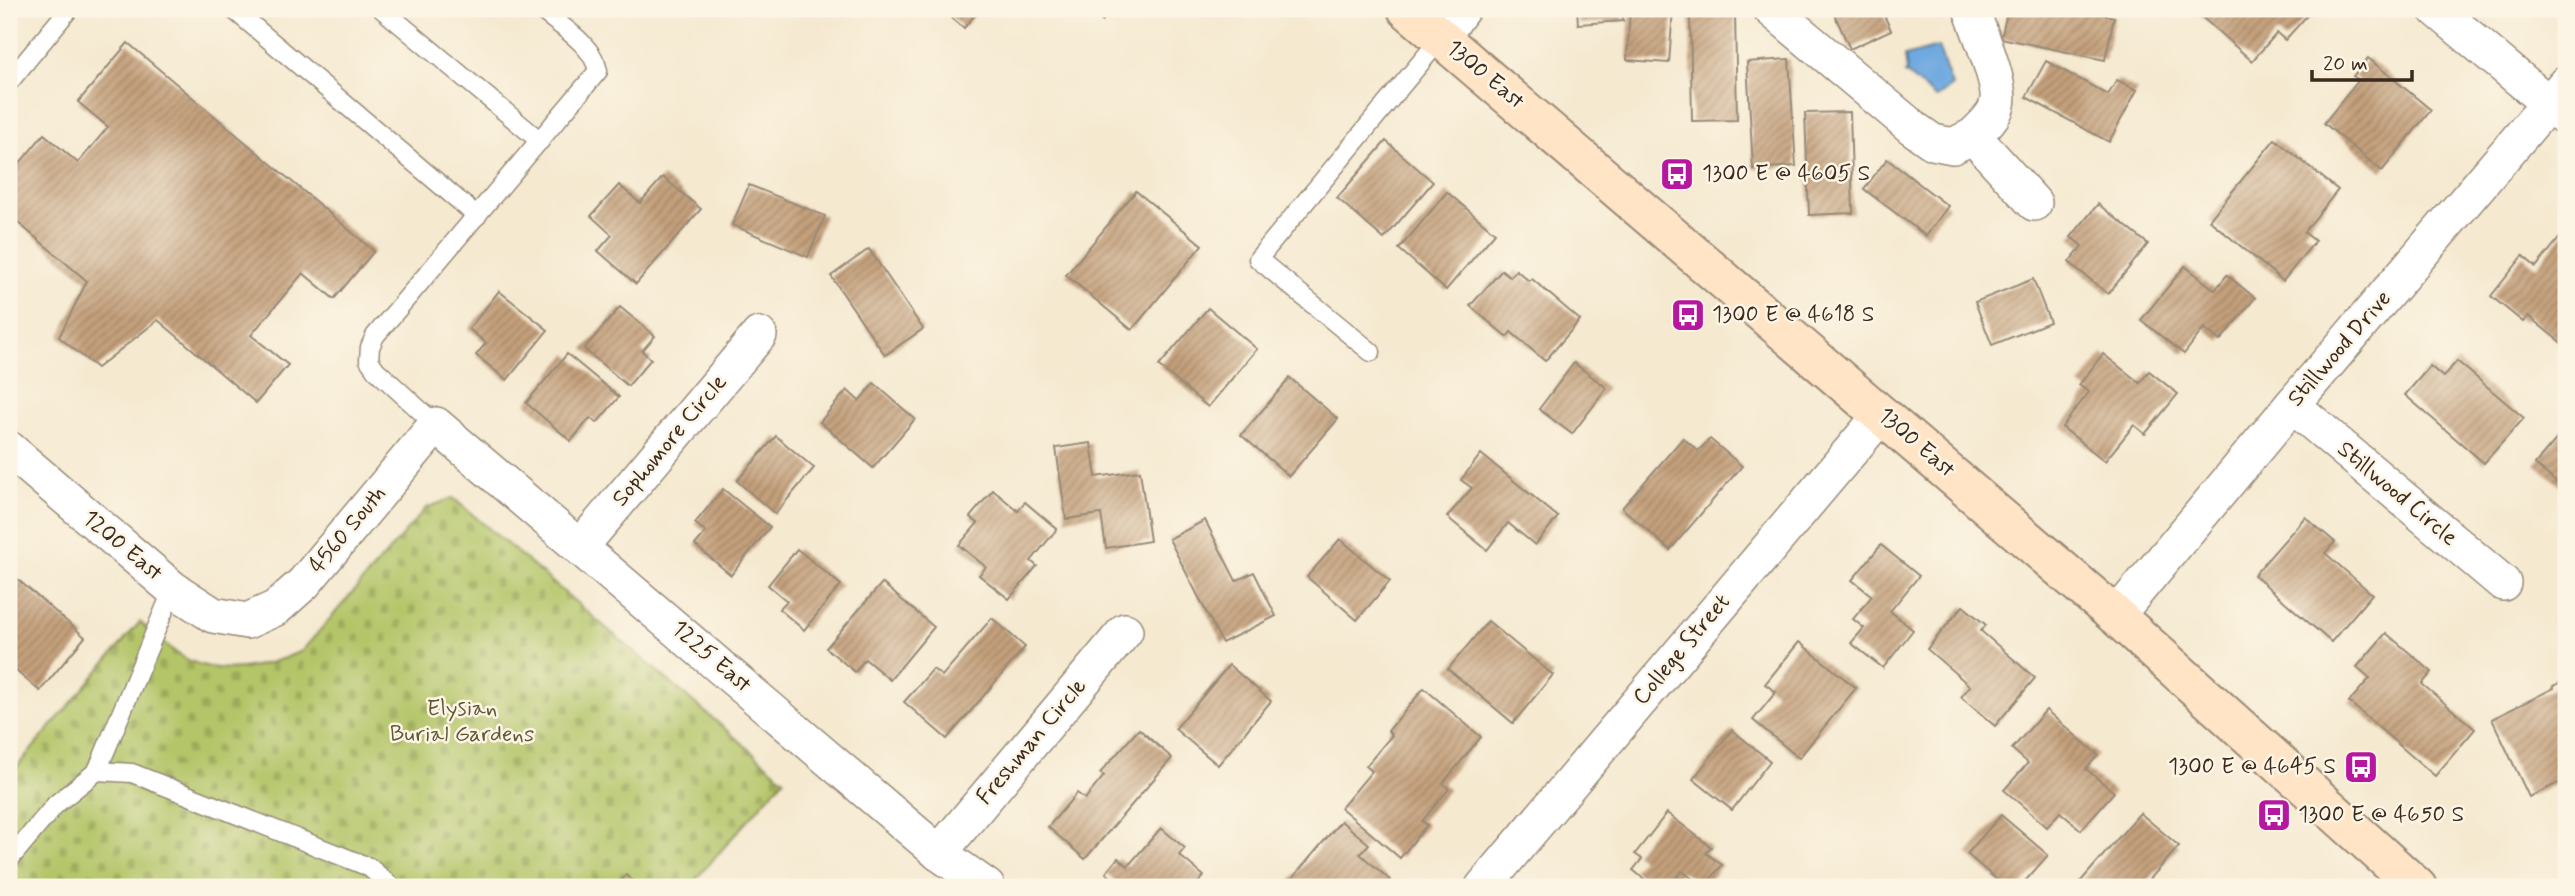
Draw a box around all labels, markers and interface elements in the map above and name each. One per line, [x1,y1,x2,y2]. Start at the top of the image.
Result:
street label: 1300 East [1440,33,1531,117]
scale bar [2312,38,2412,82]
text: 20 m [2323,50,2368,78]
bus stop icon: 1300 E @ 4605 S [1658,155,1696,193]
place label: 1300 E @ 4605 S [1702,159,1870,189]
street label: Stillwood Drive [2281,285,2399,413]
bus stop icon: 1300 E @ 4618 S [1669,296,1707,334]
place label: 1300 E @ 4618 S [1712,300,1875,330]
street label: Sophomore Circle [606,369,734,513]
street label: 1300 East [1871,401,1961,485]
street label: Stillwood Circle [2331,435,2463,553]
street label: 4560 South [303,480,393,580]
street label: 1200 East [76,504,168,588]
street label: College Street [1627,588,1737,712]
street label: 1225 East [665,614,757,700]
street label: Freshman Circle [970,672,1094,812]
park label: Elysian Burial Gardens [390,694,534,750]
bus stop icon: 1300 E @ 4645 S [2342,748,2380,786]
place label: 1300 E @ 4645 S [2168,752,2336,782]
bus stop icon: 1300 E @ 4650 S [2255,796,2293,834]
place label: 1300 E @ 4650 S [2298,800,2464,830]

